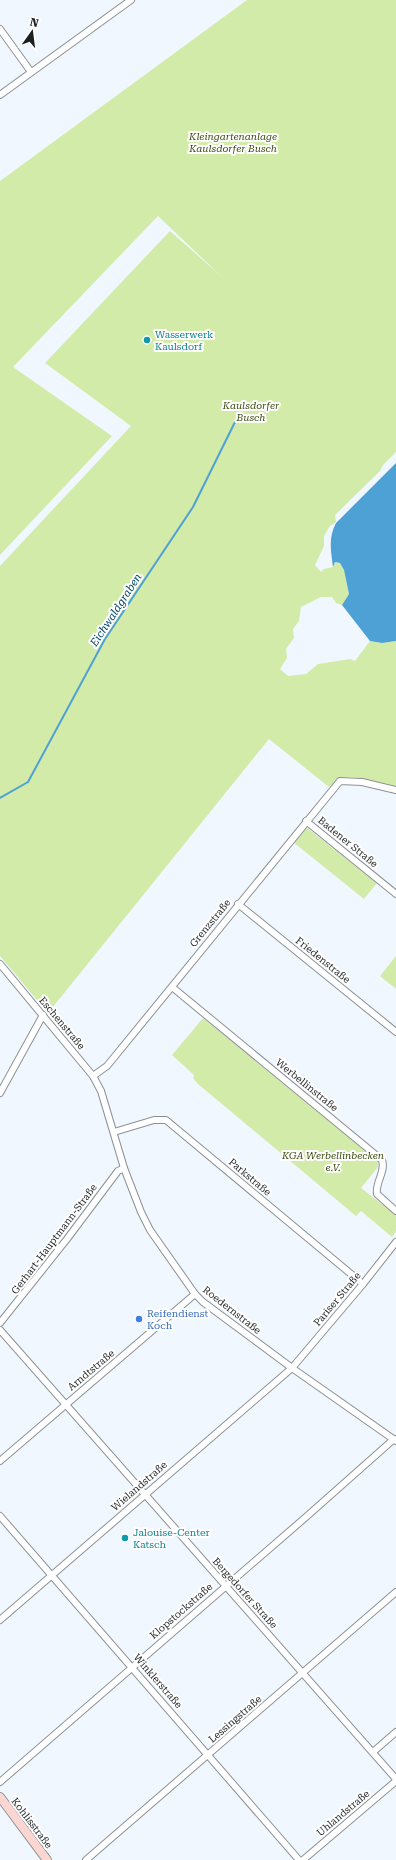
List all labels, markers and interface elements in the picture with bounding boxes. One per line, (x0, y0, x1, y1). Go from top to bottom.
north arrow (12, 12, 52, 52)
text: N (29, 15, 40, 30)
park label: Kleingartenanlage Kaulsdorfer Busch (188, 131, 277, 154)
place label: Wasserwerk Kaulsdorf (155, 329, 214, 352)
marker: Wasserwerk Kaulsdorf (142, 335, 152, 345)
park label: Kaulsdorfer Busch (222, 400, 280, 423)
water label: Eichwaldgraben (87, 571, 145, 650)
street label: Badener Straße (316, 815, 380, 870)
street label: Grenzstraße (187, 897, 233, 949)
street label: Friedenstraße (294, 935, 353, 986)
street label: Eschenstraße (37, 995, 87, 1052)
street label: Werbellinstraße (274, 1057, 341, 1114)
park label: KGA Werbellinbecken e.V. (281, 1150, 384, 1173)
street label: Parkstraße (227, 1156, 274, 1198)
street label: Gerhart-Hauptmann-Straße (9, 1181, 99, 1296)
street label: Pariser Straße (311, 1269, 363, 1328)
street label: Roedernstraße (201, 1284, 264, 1336)
place label: Reifendienst Koch (147, 1308, 209, 1331)
marker: Reifendienst Koch (134, 1314, 144, 1324)
street label: Arndtstraße (66, 1347, 117, 1393)
street label: Wielandstraße (109, 1459, 169, 1513)
place label: Jalouise-Center Katsch (133, 1527, 210, 1550)
marker: Jalouise-Center Katsch (120, 1533, 130, 1543)
street label: Bergedorfer Straße (211, 1556, 280, 1631)
street label: Klopstockstraße (148, 1581, 215, 1641)
street label: Winklerstraße (132, 1652, 185, 1711)
street label: Lessingstraße (206, 1693, 264, 1745)
street label: Uhlandstraße (314, 1787, 372, 1838)
street label: Kohlisstraße (9, 1796, 55, 1851)

